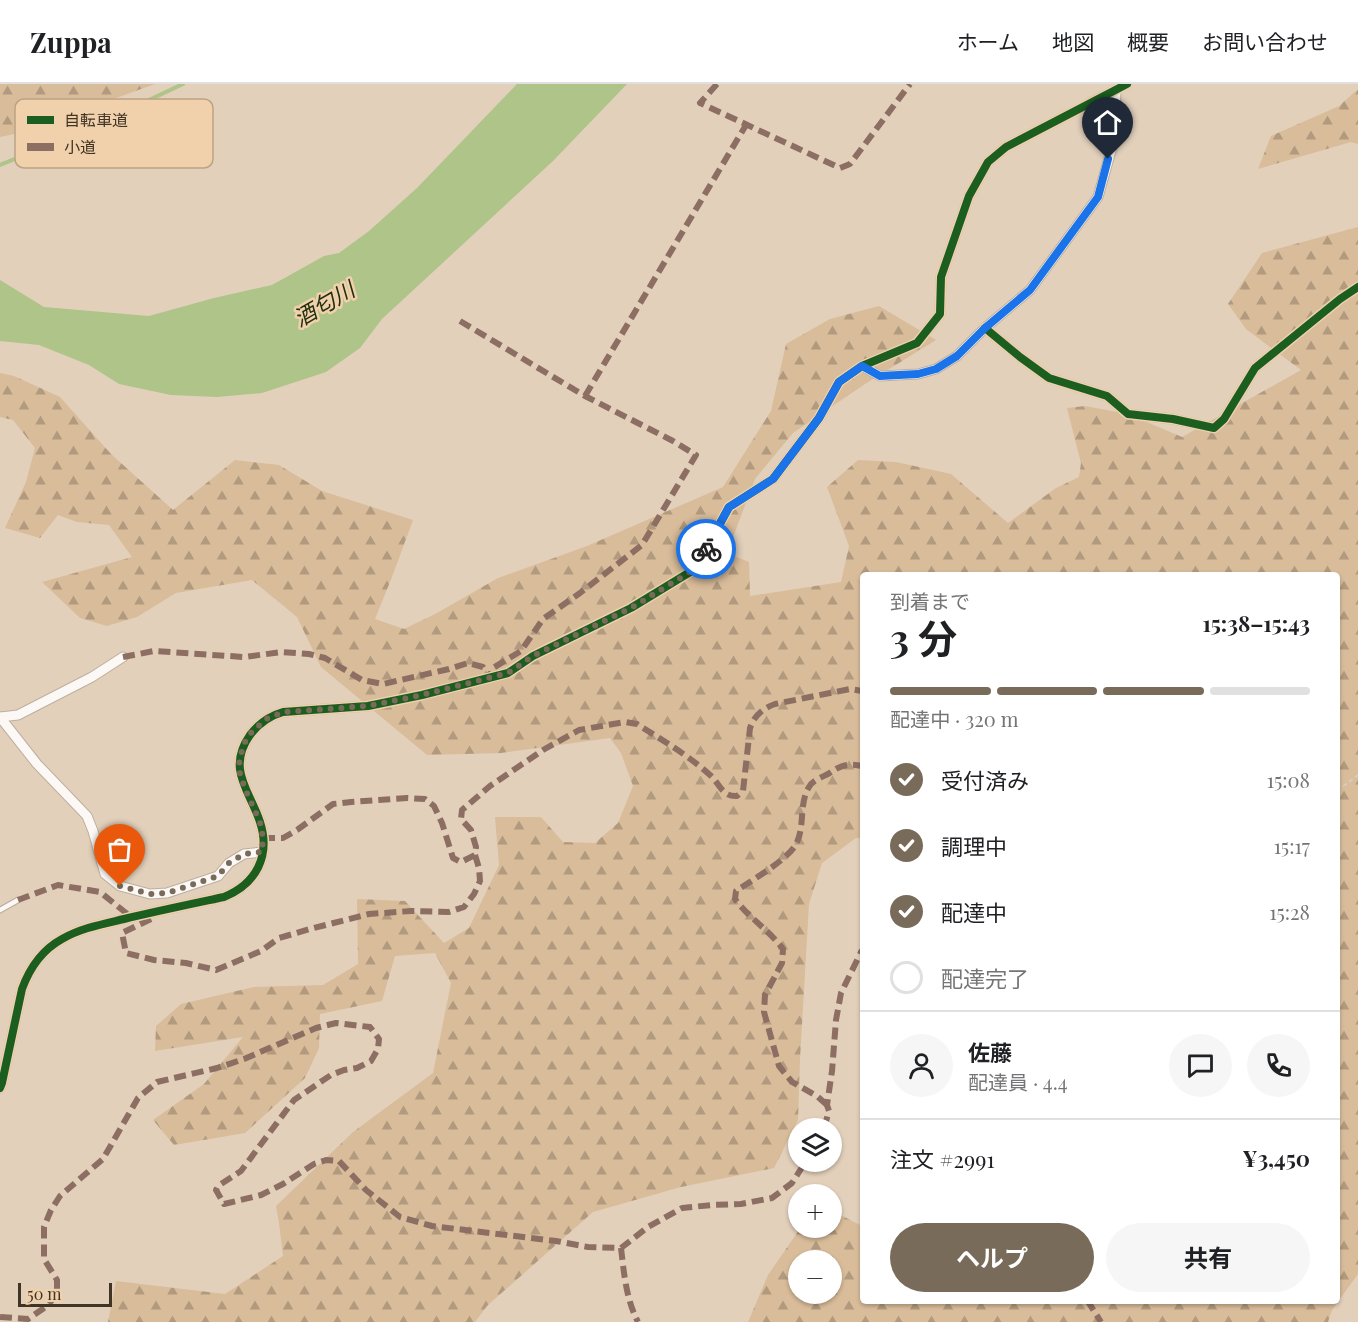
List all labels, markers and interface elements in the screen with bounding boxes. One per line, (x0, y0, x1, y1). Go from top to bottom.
text: Zuppa (30, 23, 112, 60)
text: ホーム (957, 27, 1019, 55)
text: 地図 (1052, 27, 1094, 55)
text: 概要 (1127, 27, 1169, 55)
text: お問い合わせ (1202, 27, 1328, 55)
pin (1082, 97, 1133, 159)
legend (15, 99, 213, 168)
icon: home (1091, 106, 1124, 139)
text: 自転車道 (64, 109, 128, 130)
text: 小道 (64, 136, 96, 157)
water label: 酒匂川 (287, 273, 361, 333)
courier (676, 519, 736, 579)
icon: bike (690, 533, 723, 566)
text: 到着まで (890, 587, 970, 614)
text: 15:38–15:43 (1203, 608, 1310, 638)
text: 3 分 (890, 611, 957, 663)
text: 配達中 · 320 m (890, 705, 1019, 732)
icon: check (890, 763, 923, 796)
text: 受付済み (941, 765, 1029, 795)
text: 15:08 (1267, 766, 1310, 793)
pin (94, 824, 145, 886)
icon: check (890, 829, 923, 862)
text: 調理中 (941, 831, 1007, 861)
text: 15:17 (1274, 832, 1310, 859)
icon: bag (103, 833, 136, 866)
icon: check (890, 895, 923, 928)
text: 配達中 (941, 897, 1007, 927)
text: 15:28 (1269, 898, 1310, 925)
text: 配達完了 (941, 963, 1029, 993)
button: person (890, 1034, 953, 1097)
button: chat (1169, 1034, 1232, 1097)
button: phone (1247, 1034, 1310, 1097)
text: 佐藤 (968, 1037, 1012, 1067)
text: 配達員 · 4.4 (968, 1068, 1068, 1095)
map controls (788, 1118, 842, 1304)
button: layers (788, 1118, 842, 1172)
text: ¥3,450 (1242, 1143, 1310, 1173)
text: 注文 #2991 (890, 1144, 995, 1174)
button: + (788, 1184, 842, 1238)
button: ヘルプ (890, 1223, 1094, 1292)
button: 共有 (1106, 1223, 1310, 1292)
button: − (788, 1250, 842, 1304)
scale bar (18, 1280, 112, 1308)
text: 50 m (27, 1283, 61, 1304)

